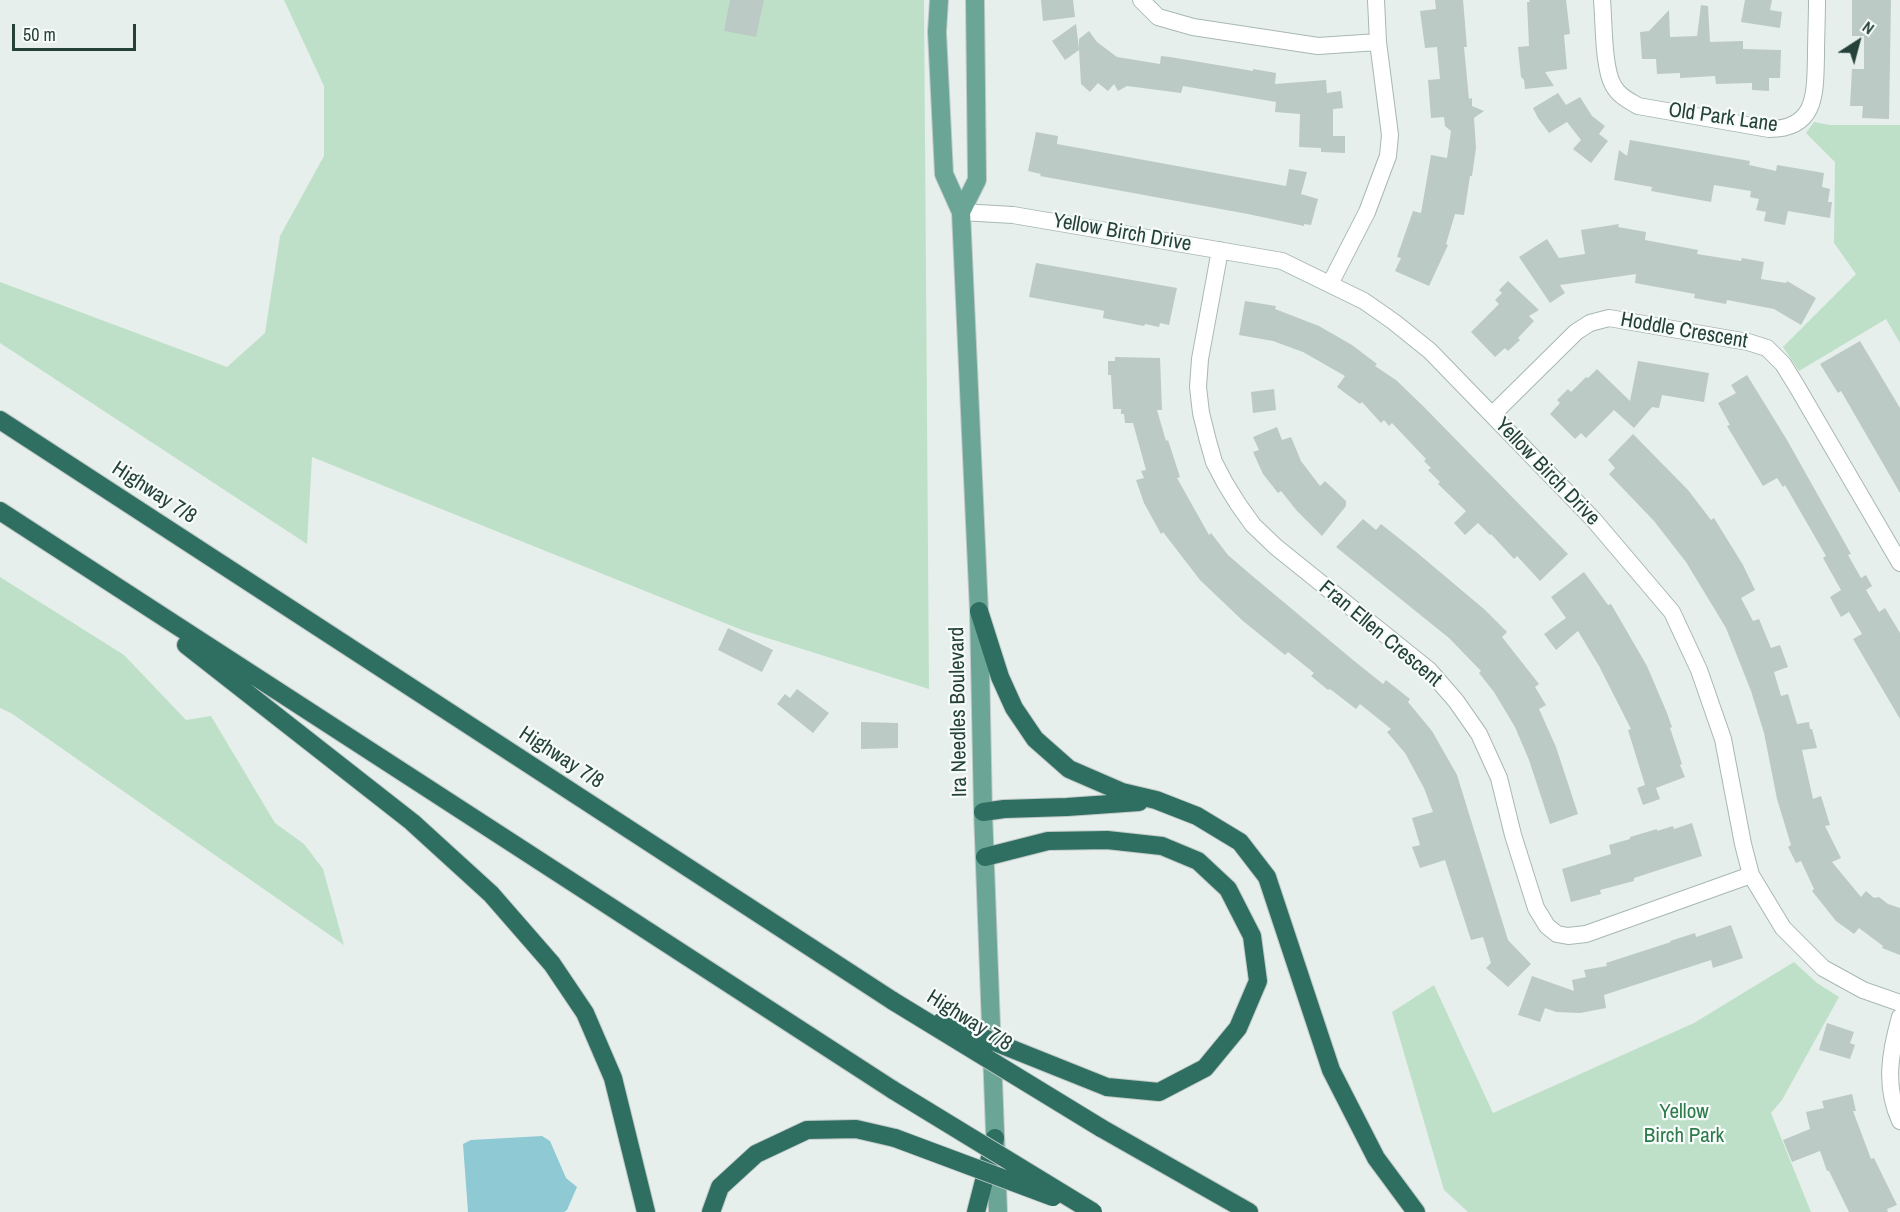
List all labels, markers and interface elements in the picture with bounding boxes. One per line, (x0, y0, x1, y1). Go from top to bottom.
scale bar (15, 12, 140, 50)
north arrow (1828, 12, 1888, 72)
text: N (1858, 16, 1879, 39)
text: 50 m (23, 22, 56, 47)
street label: Old Park Lane (1667, 98, 1779, 138)
street label: Yellow Birch Drive (1051, 208, 1193, 258)
street label: Hoddle Crescent (1619, 307, 1749, 355)
street label: Yellow Birch Drive (1489, 413, 1605, 531)
street label: Highway 7/8 (107, 456, 201, 530)
street label: Fran Ellen Crescent (1314, 575, 1446, 693)
street label: Ira Needles Boulevard (945, 627, 973, 797)
street label: Highway 7/8 (514, 721, 608, 795)
street label: Highway 7/8 (922, 985, 1016, 1057)
park label: Yellow Birch Park (1644, 1099, 1724, 1149)

